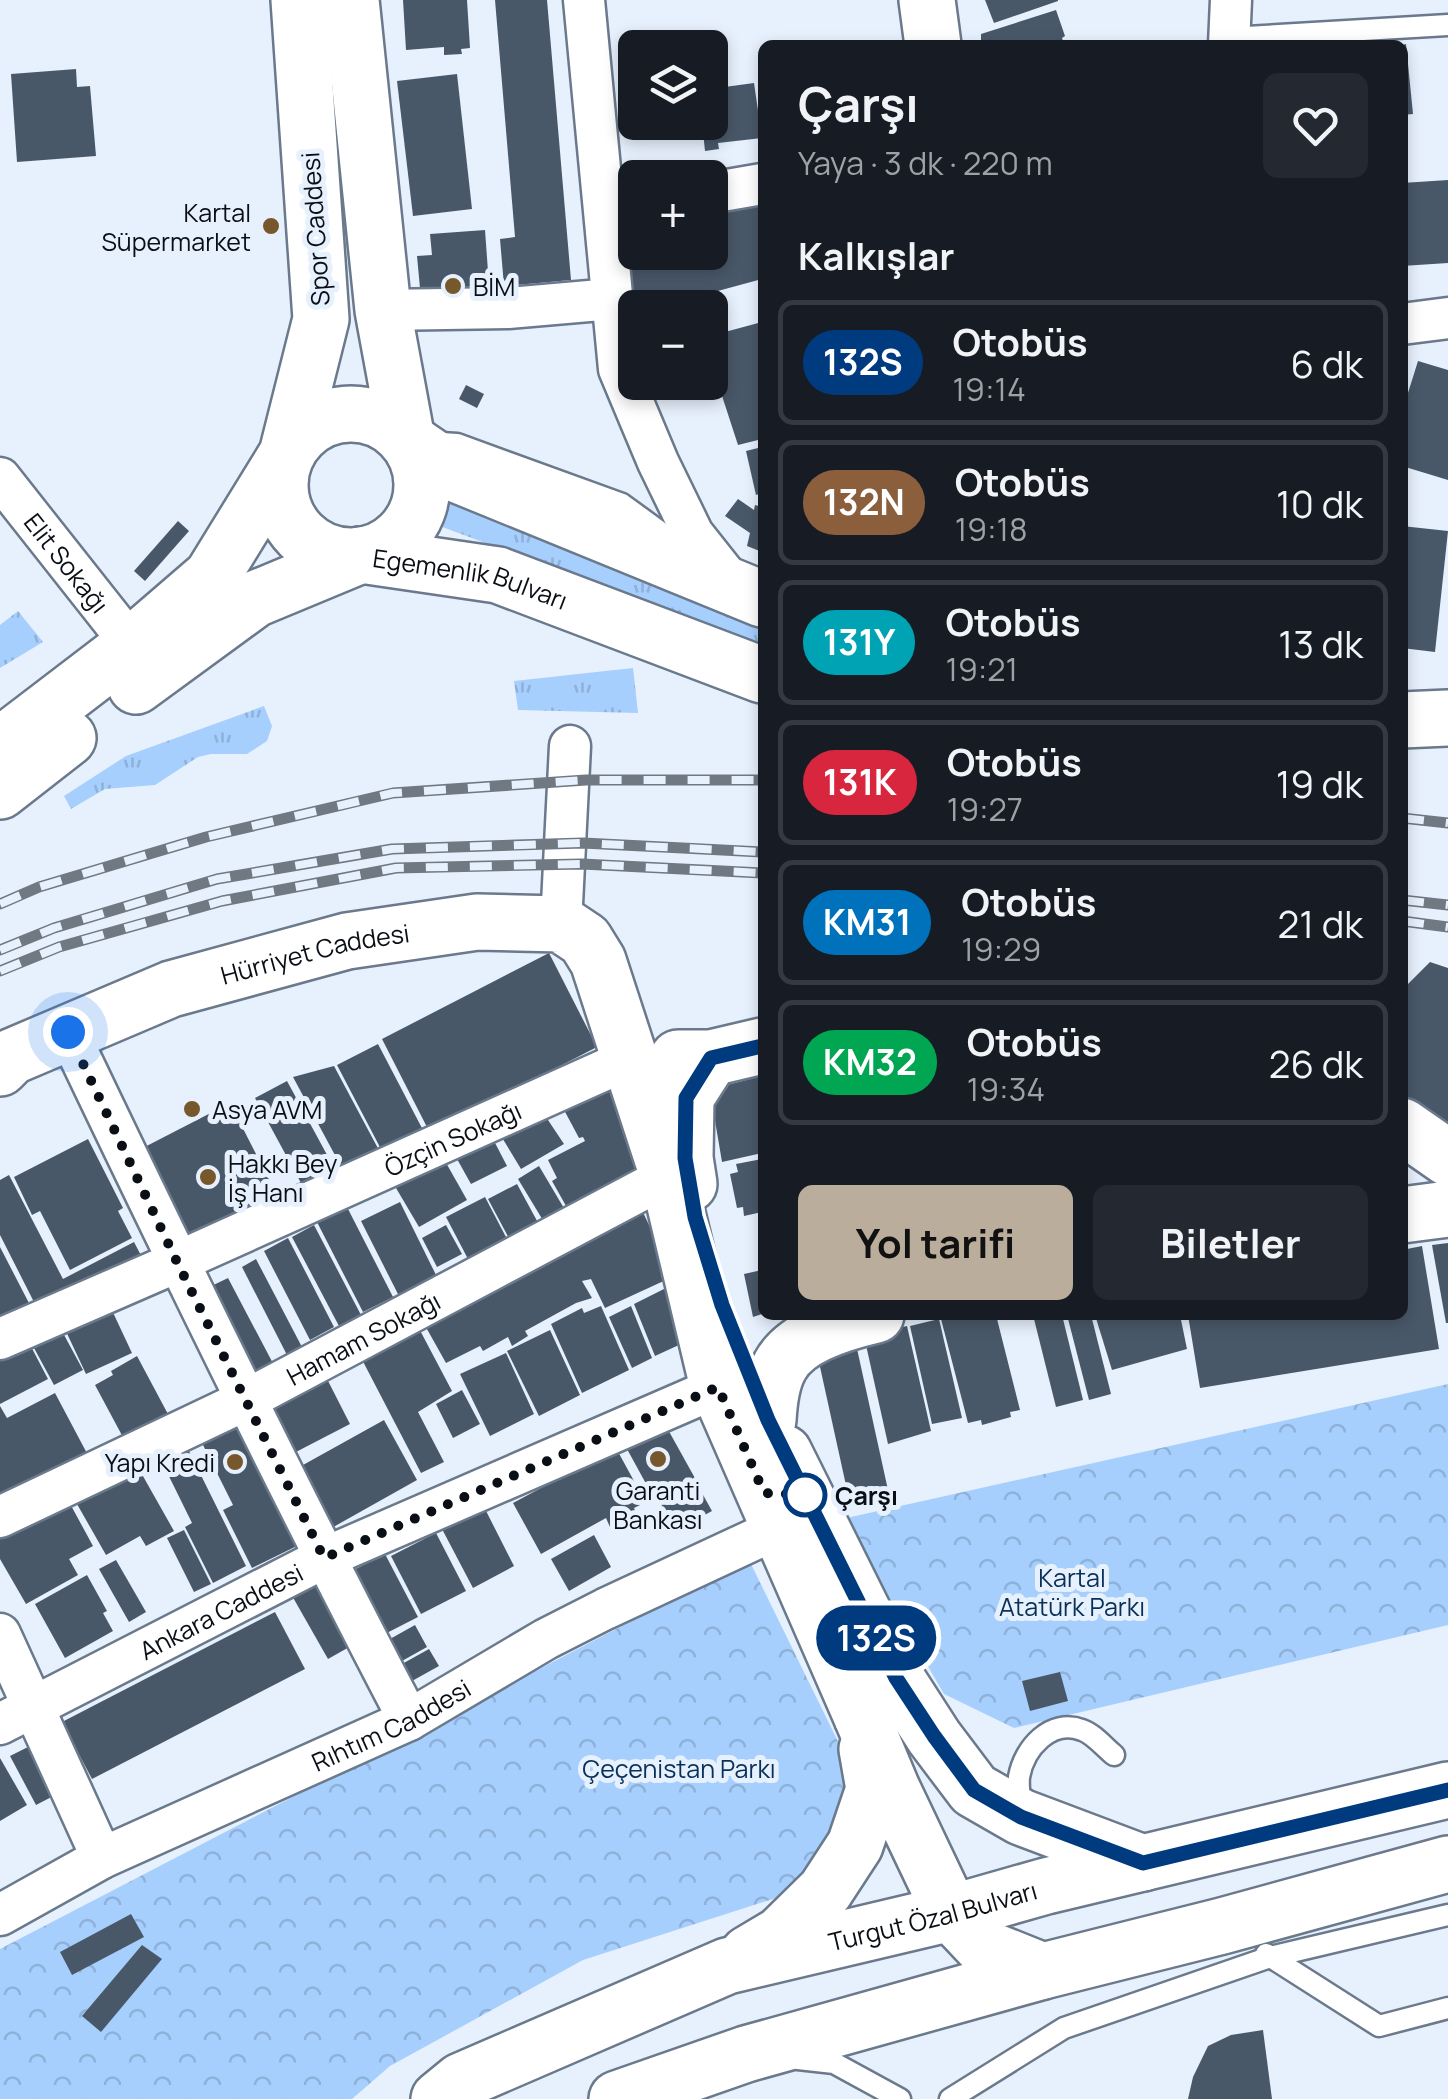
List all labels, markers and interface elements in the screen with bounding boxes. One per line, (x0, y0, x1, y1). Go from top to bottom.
map controls (618, 30, 728, 400)
button: layers (618, 30, 728, 140)
text: Çarşı (798, 71, 919, 136)
button: heart (1263, 73, 1368, 178)
text: Yaya · 3 dk · 220 m (798, 141, 1053, 185)
street label: Spor Caddesi (292, 151, 338, 307)
button: + (618, 160, 728, 270)
place label: Kartal Süpermarket (101, 195, 251, 259)
marker: Kartal Süpermarket (260, 215, 282, 237)
text: Kalkışlar (798, 229, 955, 281)
place label: BİM (473, 269, 515, 304)
marker: BİM (442, 275, 464, 297)
button: − (618, 290, 728, 400)
text: Otobüs (953, 315, 1088, 367)
text: 6 dk (1290, 337, 1363, 389)
text: 132S (823, 338, 903, 386)
text: 19:14 (953, 367, 1026, 411)
text: Otobüs (955, 455, 1090, 507)
text: 10 dk (1276, 477, 1363, 529)
text: 132N (823, 478, 905, 526)
street label: Elit Sokağı (17, 506, 117, 620)
text: 19:18 (955, 507, 1028, 551)
street label: Egemenlik Bulvarı (371, 539, 573, 617)
text: Otobüs (945, 595, 1081, 647)
text: 13 dk (1278, 617, 1363, 669)
text: 131Y (823, 618, 895, 666)
text: 19:21 (945, 647, 1018, 691)
text: Otobüs (947, 735, 1082, 787)
text: 19 dk (1276, 757, 1363, 809)
text: 131K (823, 758, 897, 806)
text: 19:27 (947, 787, 1023, 831)
text: Otobüs (961, 875, 1096, 927)
text: 21 dk (1278, 897, 1363, 949)
text: KM31 (823, 898, 911, 946)
street label: Hürriyet Caddesi (217, 915, 412, 992)
text: 19:29 (961, 927, 1041, 971)
your location (43, 1007, 93, 1057)
text: Otobüs (967, 1015, 1102, 1067)
text: 26 dk (1269, 1037, 1363, 1089)
text: KM32 (823, 1038, 917, 1086)
text: 19:34 (967, 1067, 1045, 1111)
place label: Asya AVM (212, 1092, 322, 1127)
street label: Özçin Sokağı (378, 1092, 527, 1184)
marker: Asya AVM (181, 1098, 203, 1120)
place label: Hakkı Bey İş Hanı (228, 1146, 338, 1210)
marker: Hakkı Bey İş Hanı (197, 1166, 219, 1188)
button: Yol tarifi (798, 1185, 1073, 1300)
button: Biletler (1093, 1185, 1368, 1300)
street label: Hamam Sokağı (280, 1283, 446, 1393)
place label: Yapı Kredi (105, 1445, 215, 1480)
marker: Garanti Bankası (647, 1448, 669, 1470)
marker: Yapı Kredi (224, 1451, 246, 1473)
place label: Garanti Bankası (613, 1473, 703, 1537)
marker: Çarşı (784, 1474, 826, 1516)
place label: Çarşı (835, 1478, 898, 1513)
street label: Ankara Caddesi (133, 1554, 309, 1667)
park label: Kartal Atatürk Parkı (999, 1560, 1145, 1624)
line badge: 132S (806, 1606, 946, 1670)
text: 132S (836, 1614, 916, 1662)
street label: Rıhtım Caddesi (306, 1670, 477, 1779)
park label: Çeçenistan Parkı (582, 1751, 776, 1786)
street label: Turgut Özal Bulvarı (825, 1872, 1041, 1959)

